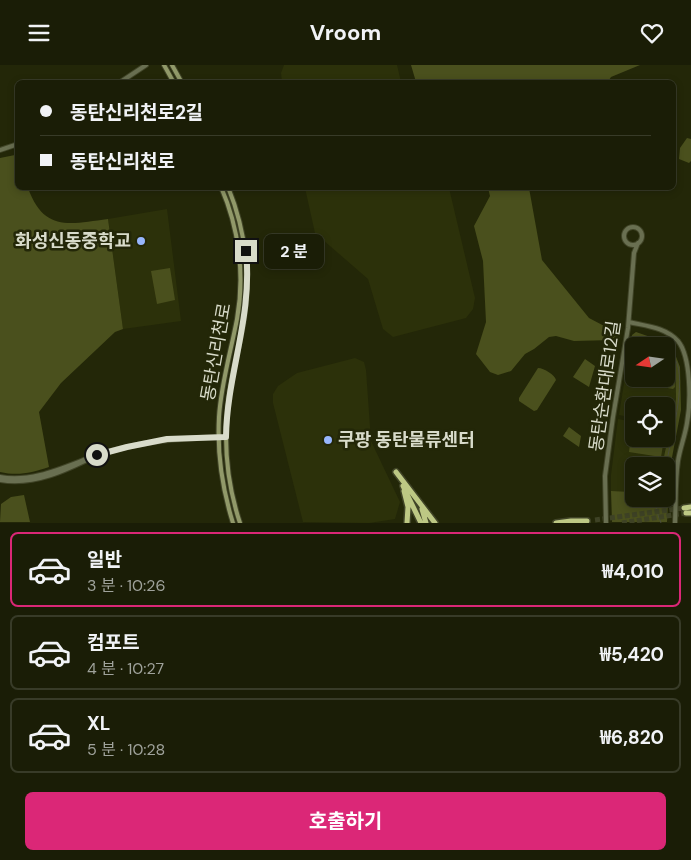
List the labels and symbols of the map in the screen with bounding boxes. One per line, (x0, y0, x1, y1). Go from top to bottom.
place label: 화성신동중학교 (15, 229, 131, 253)
callout: 2 분 (264, 233, 324, 269)
marker: 화성신동중학교 (135, 235, 147, 247)
route end (235, 240, 257, 262)
street label: 동탄신리천로 (196, 301, 236, 403)
street label: 동탄순환대로12길 (584, 319, 626, 453)
north arrow (625, 337, 675, 387)
place label: 쿠팡 동탄물류센터 (338, 428, 475, 452)
marker: 쿠팡 동탄물류센터 (322, 434, 334, 446)
route start (86, 444, 108, 466)

